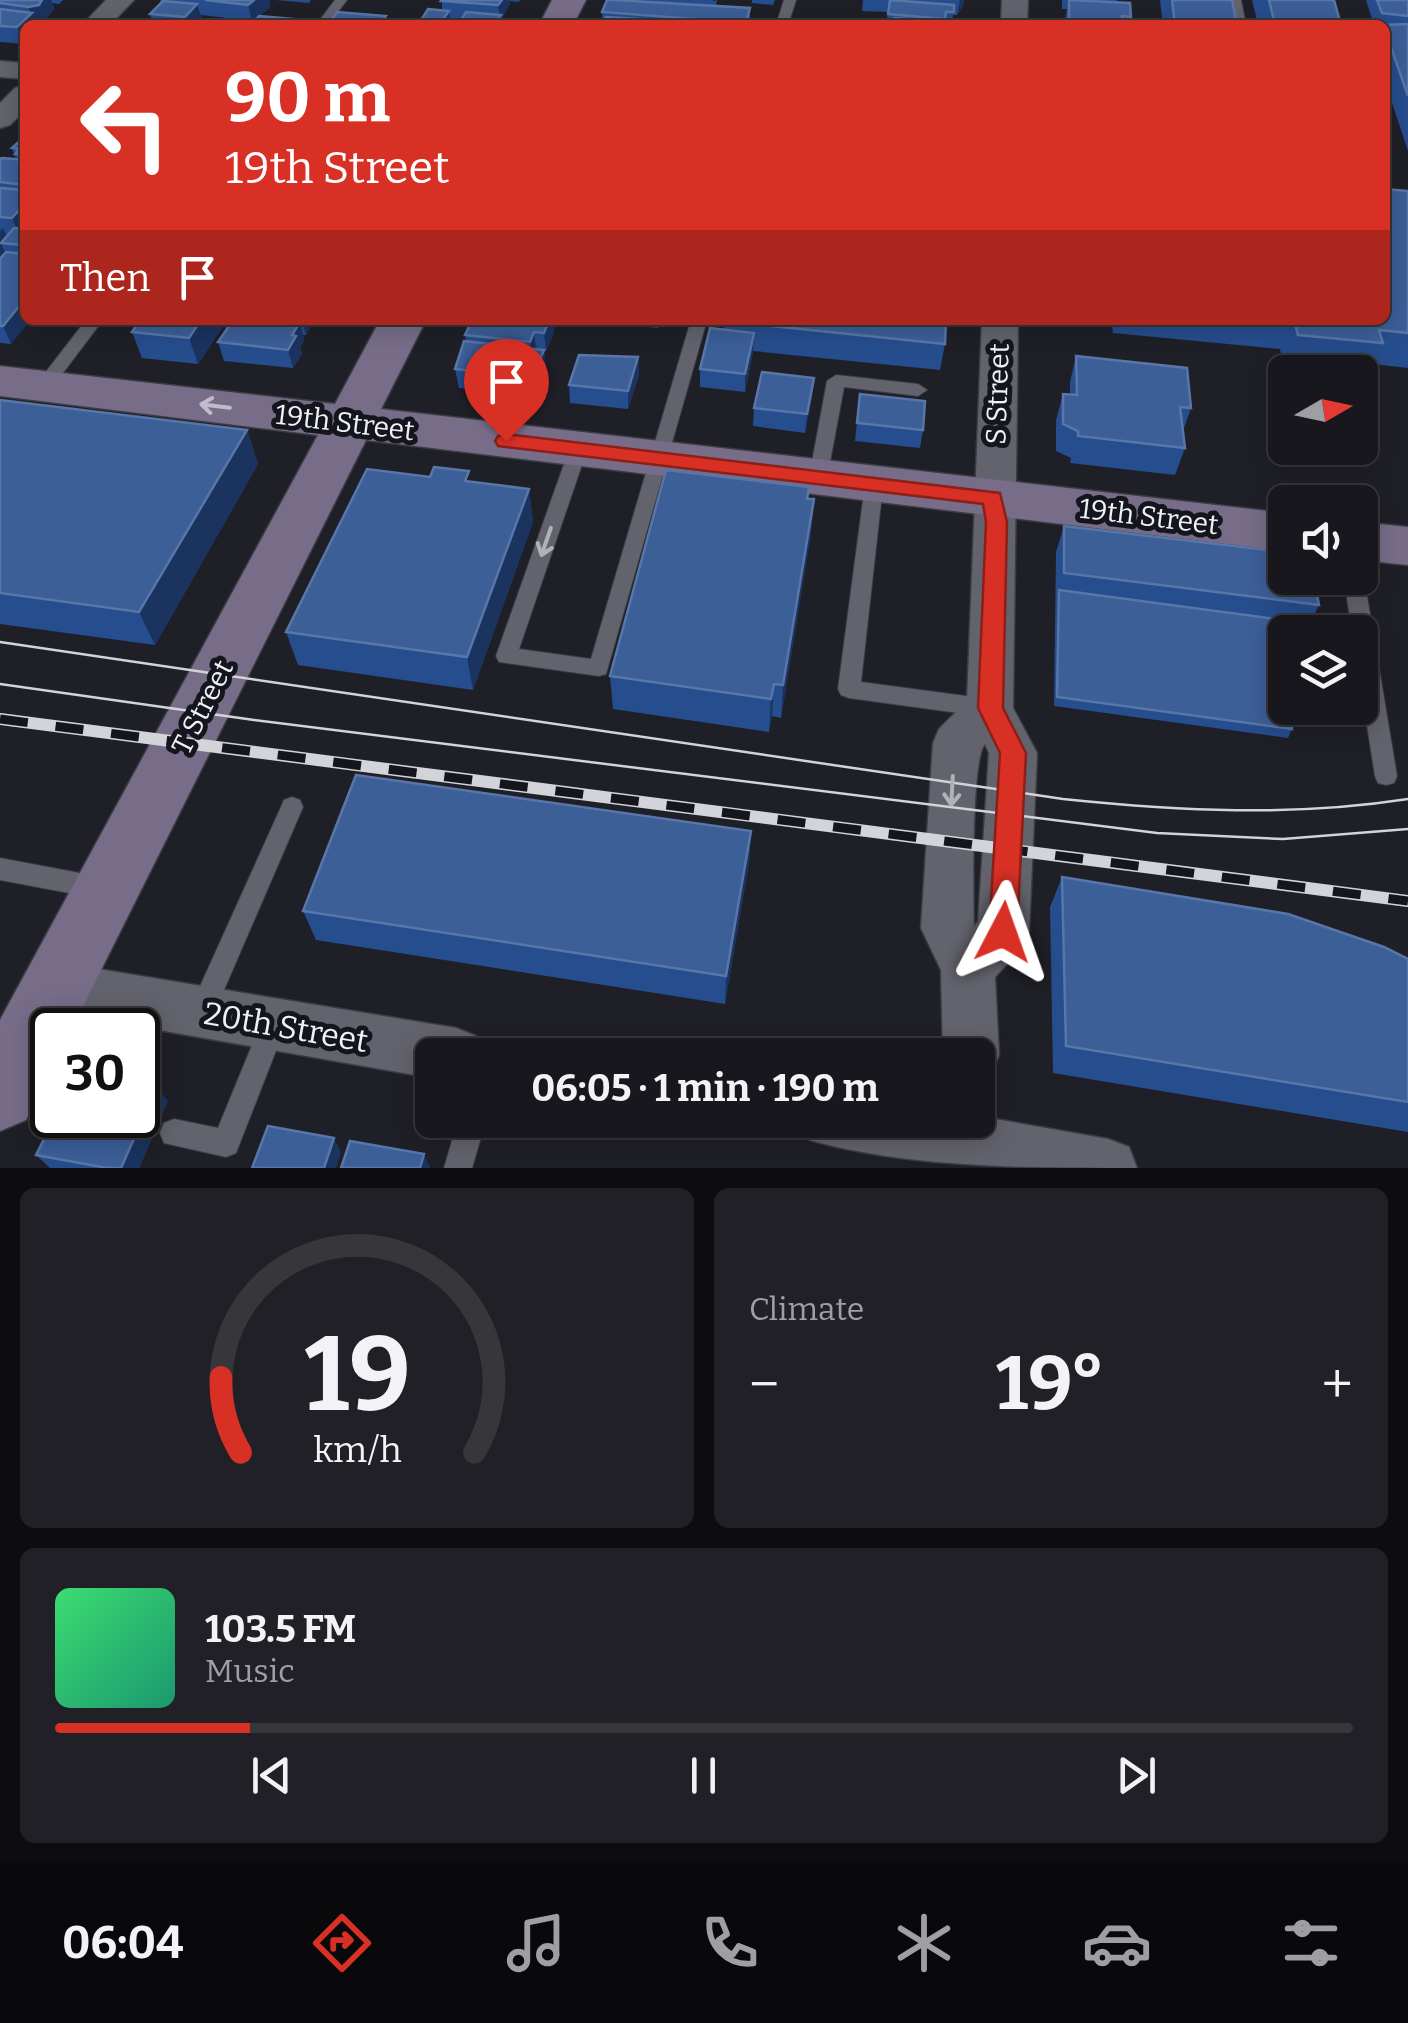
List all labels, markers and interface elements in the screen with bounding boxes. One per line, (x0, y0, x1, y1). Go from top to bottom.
text: 90 m (225, 56, 390, 140)
icon: left (60, 60, 190, 190)
text: 19th Street (225, 141, 450, 195)
icon: arrive (170, 250, 225, 305)
text: Then (60, 255, 150, 301)
pin (464, 339, 549, 442)
street label: S Street (979, 343, 1016, 445)
icon: arrive (479, 354, 534, 409)
north arrow (1268, 355, 1378, 465)
map controls (1268, 355, 1378, 725)
one-way arrow (199, 397, 231, 415)
street label: 19th Street (274, 398, 416, 447)
button: sound (1268, 485, 1378, 595)
street label: 19th Street (1078, 492, 1220, 541)
one-way arrow (535, 526, 553, 557)
button: layers (1268, 615, 1378, 725)
street label: T Street (165, 655, 240, 760)
one-way arrow (942, 775, 961, 807)
position arrow (951, 880, 1055, 984)
street label: 20th Street (201, 994, 371, 1060)
speed limit sign: 30 (30, 1008, 160, 1138)
text: 06:05 · 1 min · 190 m (531, 1065, 879, 1111)
text: Climate (749, 1290, 864, 1328)
text: 19 (304, 1313, 410, 1438)
text: 19° (996, 1339, 1105, 1429)
text: − (749, 1352, 779, 1418)
text: + (1322, 1352, 1353, 1418)
text: km/h (313, 1429, 401, 1471)
text: 103.5 FM (205, 1606, 356, 1652)
text: Music (205, 1652, 295, 1690)
icon: previous (244, 1748, 299, 1803)
icon: pause (676, 1748, 731, 1803)
icon: next (1109, 1748, 1164, 1803)
icon: directions (307, 1908, 377, 1978)
icon: music (501, 1908, 571, 1978)
icon: phone (695, 1908, 765, 1978)
icon: climate (889, 1908, 959, 1978)
icon: car (1082, 1908, 1152, 1978)
icon: filters (1276, 1908, 1346, 1978)
text: 06:04 (62, 1916, 184, 1970)

